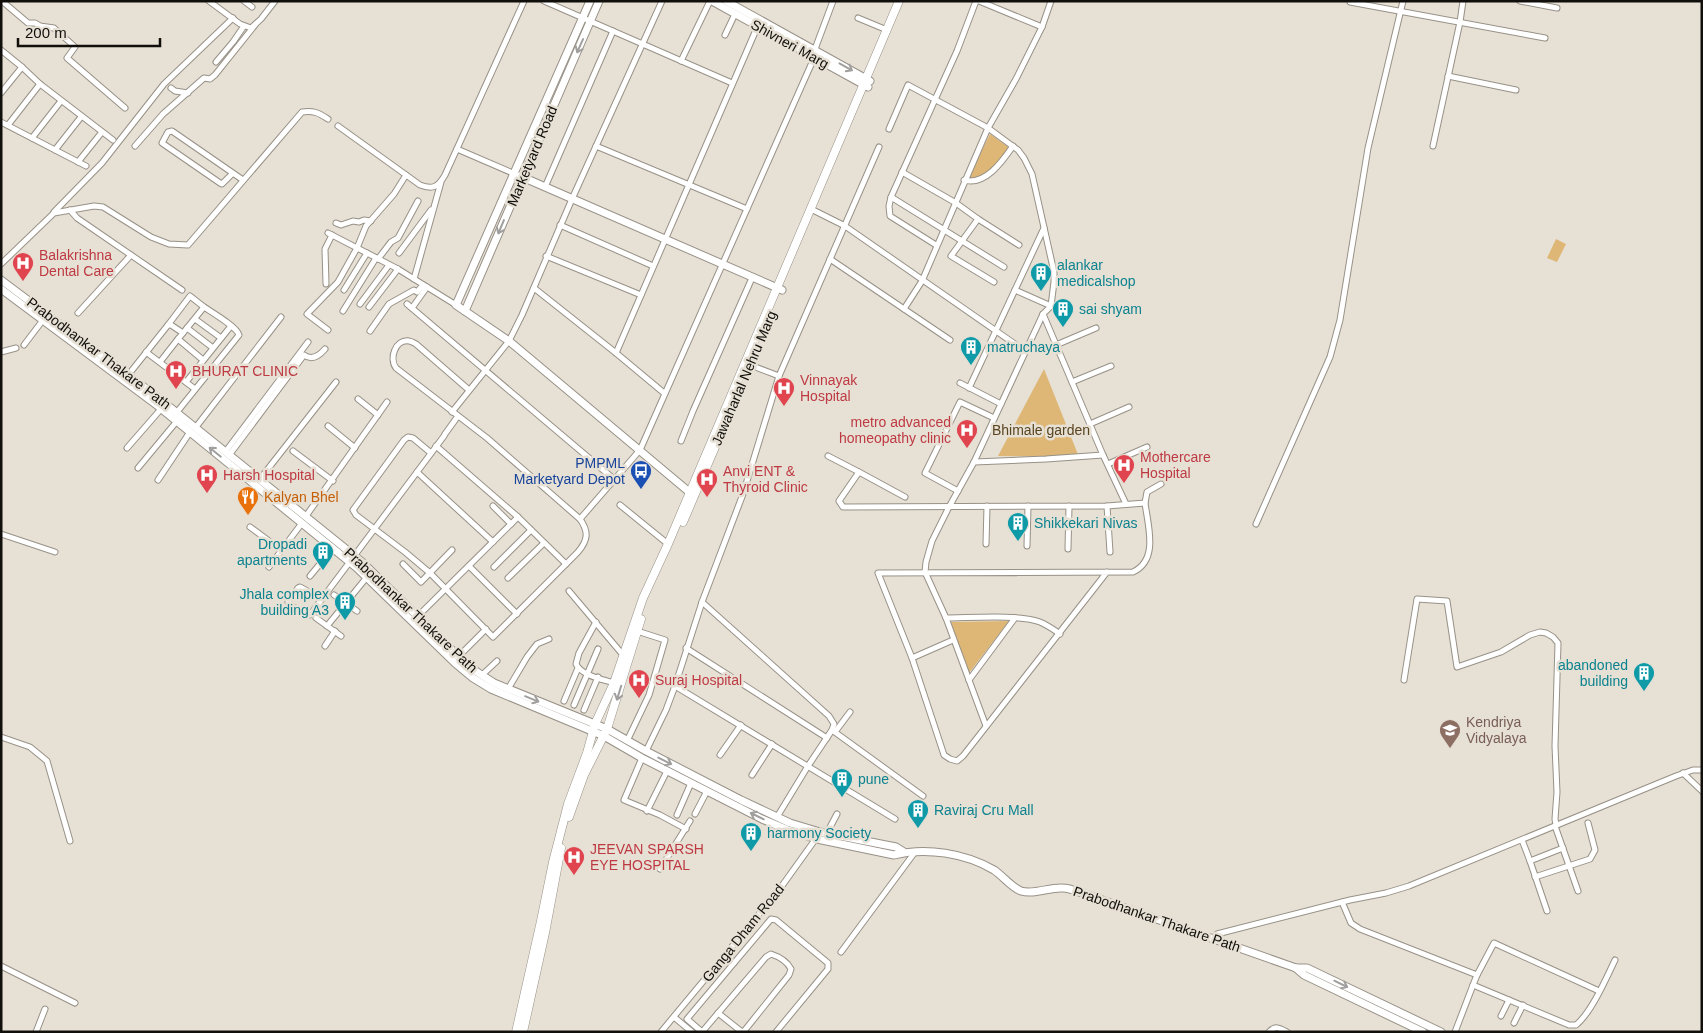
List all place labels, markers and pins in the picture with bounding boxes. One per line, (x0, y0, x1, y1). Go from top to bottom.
place label: Balakrishna Dental Care (39, 247, 114, 279)
hospital icon: Balakrishna Dental Care (11, 251, 35, 282)
place label: alankar medicalshop (1057, 257, 1136, 289)
building icon: alankar medicalshop (1029, 261, 1053, 292)
building icon: sai shyam (1051, 297, 1075, 328)
place label: sai shyam (1079, 301, 1142, 317)
building icon: matruchaya (959, 335, 983, 366)
place label: matruchaya (987, 339, 1060, 355)
hospital icon: BHURAT CLINIC (164, 359, 188, 390)
place label: BHURAT CLINIC (192, 363, 298, 379)
place label: Vinnayak Hospital (800, 372, 858, 404)
hospital icon: Vinnayak Hospital (772, 376, 796, 407)
place label: metro advanced homeopathy clinic (839, 414, 951, 446)
hospital icon: metro advanced homeopathy clinic (955, 418, 979, 449)
place label: Mothercare Hospital (1140, 449, 1211, 481)
hospital icon: Mothercare Hospital (1112, 453, 1136, 484)
place label: PMPML Marketyard Depot (514, 455, 625, 487)
bus stop icon: PMPML Marketyard Depot (629, 459, 653, 490)
hospital icon: Harsh Hospital (195, 463, 219, 494)
place label: Anvi ENT & Thyroid Clinic (723, 463, 808, 495)
place label: Harsh Hospital (223, 467, 315, 483)
hospital icon: Anvi ENT & Thyroid Clinic (695, 467, 719, 498)
restaurant icon: Kalyan Bhel (236, 485, 260, 516)
place label: Kalyan Bhel (264, 489, 339, 505)
building icon: Shikkekari Nivas (1006, 511, 1030, 542)
place label: Shikkekari Nivas (1034, 515, 1137, 531)
place label: Dropadi apartments (237, 536, 307, 568)
building icon: Dropadi apartments (311, 540, 335, 571)
place label: Jhala complex building A3 (240, 586, 329, 618)
building icon: Jhala complex building A3 (333, 590, 357, 621)
place label: abandoned building (1558, 657, 1628, 689)
building icon: abandoned building (1632, 661, 1656, 692)
hospital icon: Suraj Hospital (627, 668, 651, 699)
place label: Suraj Hospital (655, 672, 742, 688)
place label: Kendriya Vidyalaya (1466, 714, 1527, 746)
school or university icon: Kendriya Vidyalaya (1438, 718, 1462, 749)
building icon: pune (830, 767, 854, 798)
place label: pune (858, 771, 889, 787)
building icon: Raviraj Cru Mall (906, 798, 930, 829)
place label: Raviraj Cru Mall (934, 802, 1034, 818)
building icon: harmony Society (739, 821, 763, 852)
place label: harmony Society (767, 825, 871, 841)
place label: JEEVAN SPARSH EYE HOSPITAL (590, 841, 704, 873)
hospital icon: JEEVAN SPARSH EYE HOSPITAL (562, 845, 586, 876)

